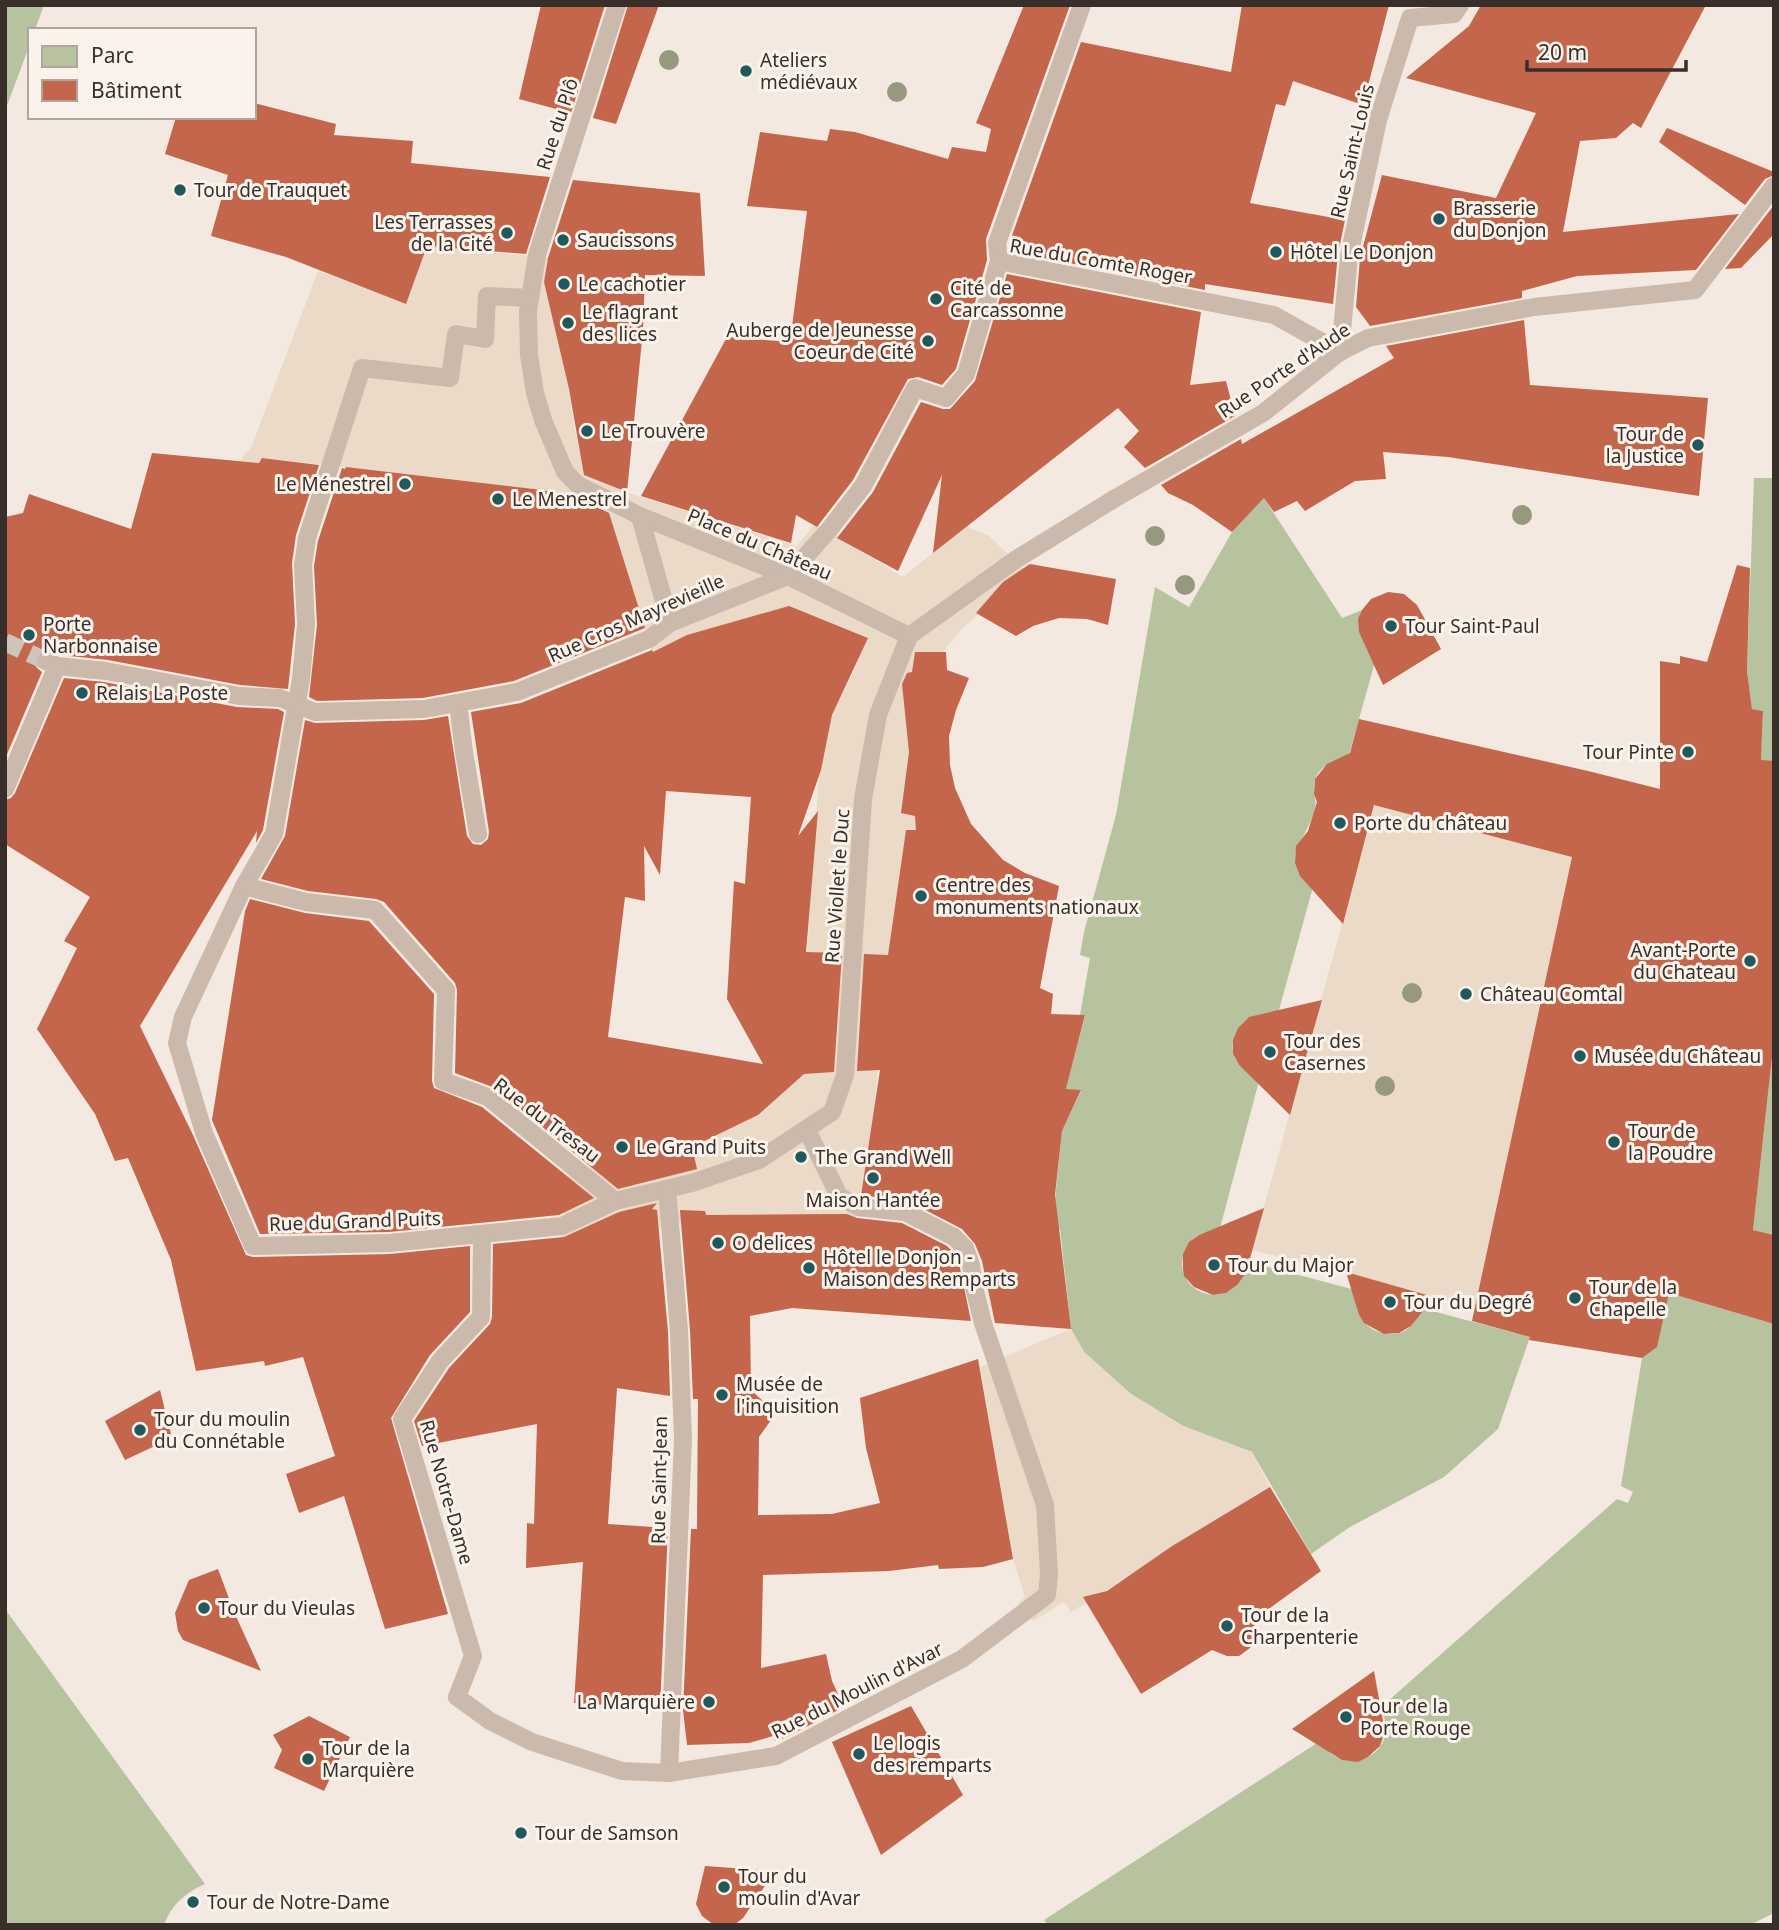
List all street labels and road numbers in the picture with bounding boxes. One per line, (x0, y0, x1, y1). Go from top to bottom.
street label: Rue du Plô (530, 75, 584, 173)
street label: Rue Saint-Louis (1324, 81, 1380, 221)
street label: Rue du Comte Roger (1008, 232, 1194, 290)
street label: Rue Porte d'Aude (1213, 316, 1355, 424)
street label: Place du Château (684, 502, 836, 586)
street label: Rue Cros Mayrevieille (544, 567, 728, 669)
street label: Rue Viollet le Duc (819, 808, 855, 964)
street label: Rue du Tresau (489, 1071, 605, 1169)
street label: Rue du Grand Puits (269, 1205, 441, 1237)
street label: Rue Saint-Jean (645, 1416, 673, 1544)
street label: Rue Notre-Dame (414, 1417, 480, 1567)
street label: Rue du Moulin d'Avar (767, 1635, 947, 1745)

